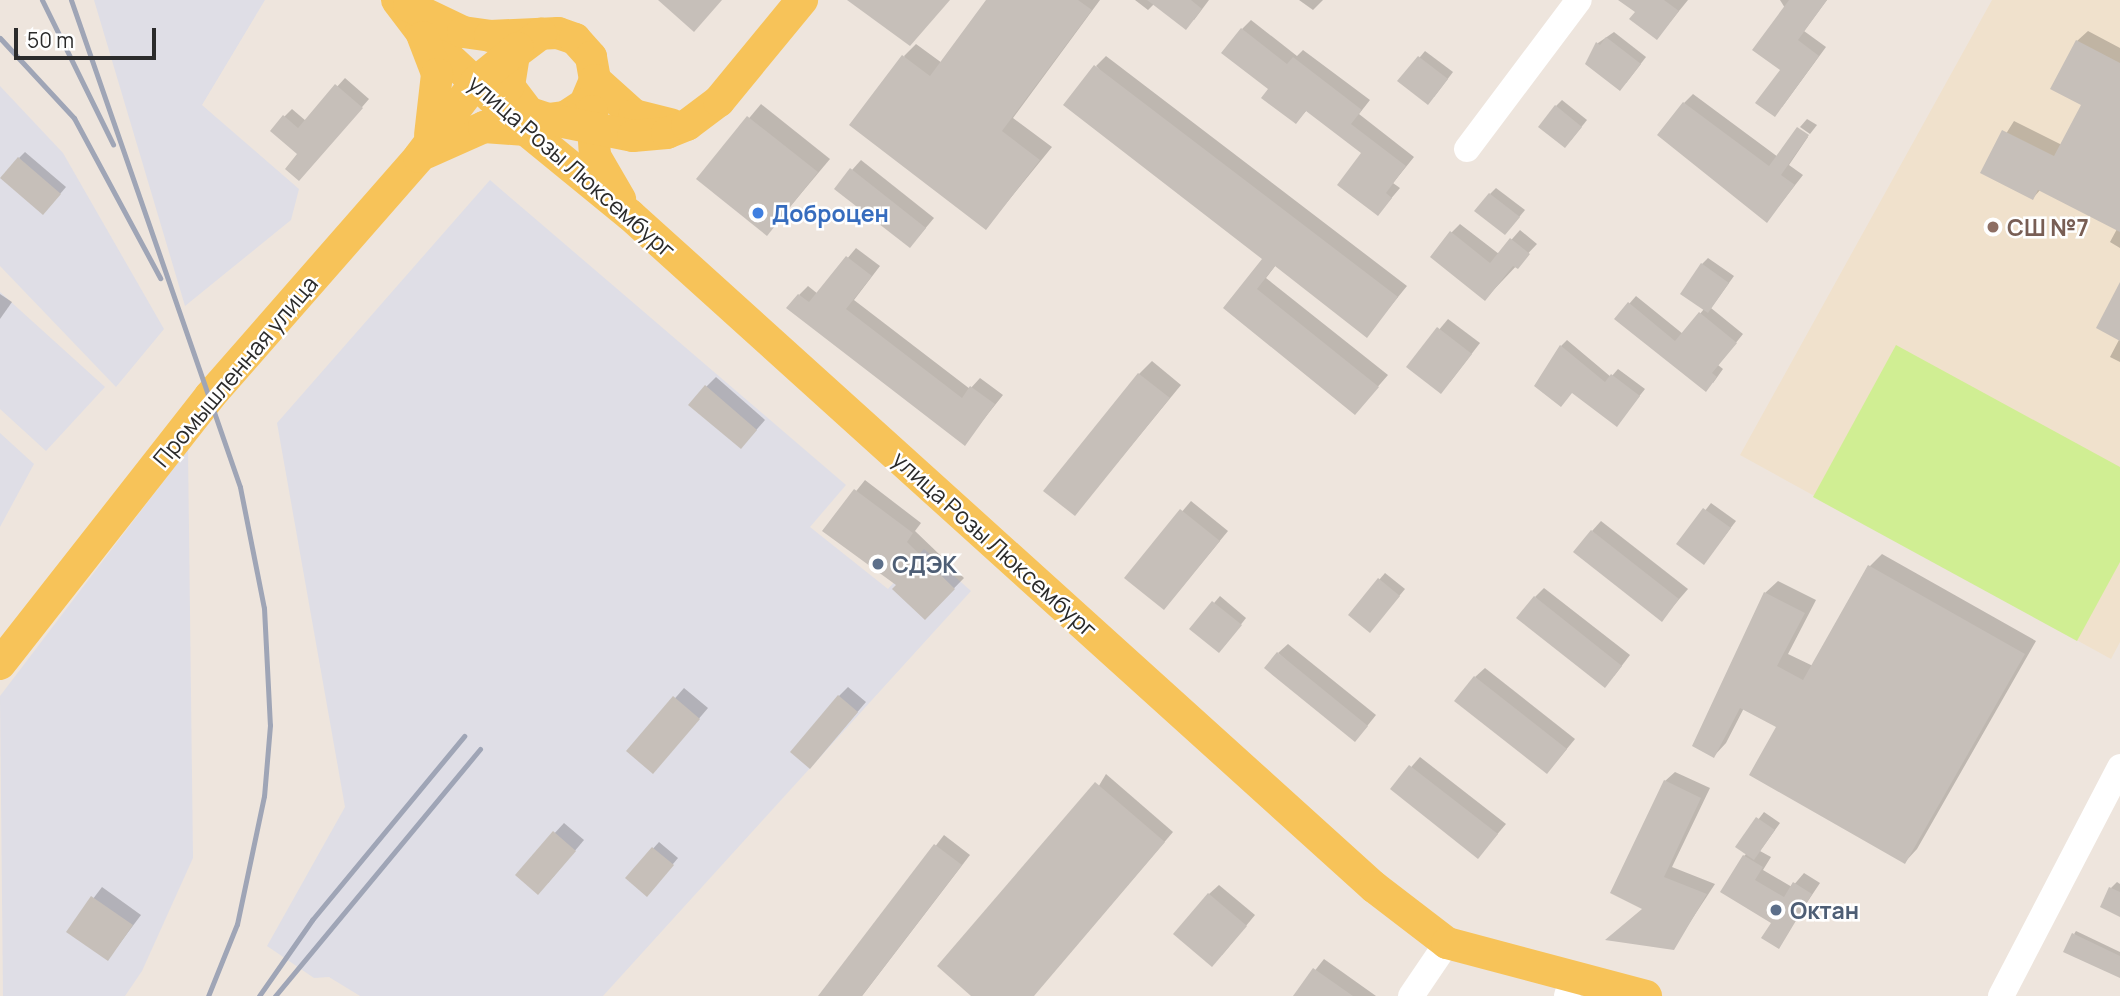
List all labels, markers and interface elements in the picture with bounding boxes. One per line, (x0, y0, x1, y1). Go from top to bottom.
scale bar (18, 14, 159, 58)
text: 50 m (27, 26, 74, 54)
street label: улица Розы Люксембург (463, 69, 681, 263)
place label: Доброцен (772, 199, 889, 227)
marker: Доброцен (750, 205, 766, 221)
place label: СШ №7 (2007, 213, 2089, 241)
marker: СШ №7 (1985, 219, 2001, 235)
street label: Промышленная улица (147, 270, 323, 472)
street label: улица Розы Люксембург (887, 445, 1103, 643)
place label: СДЭК (892, 550, 957, 578)
marker: СДЭК (870, 556, 886, 572)
place label: Октан (1790, 896, 1859, 924)
marker: Октан (1768, 902, 1784, 918)

